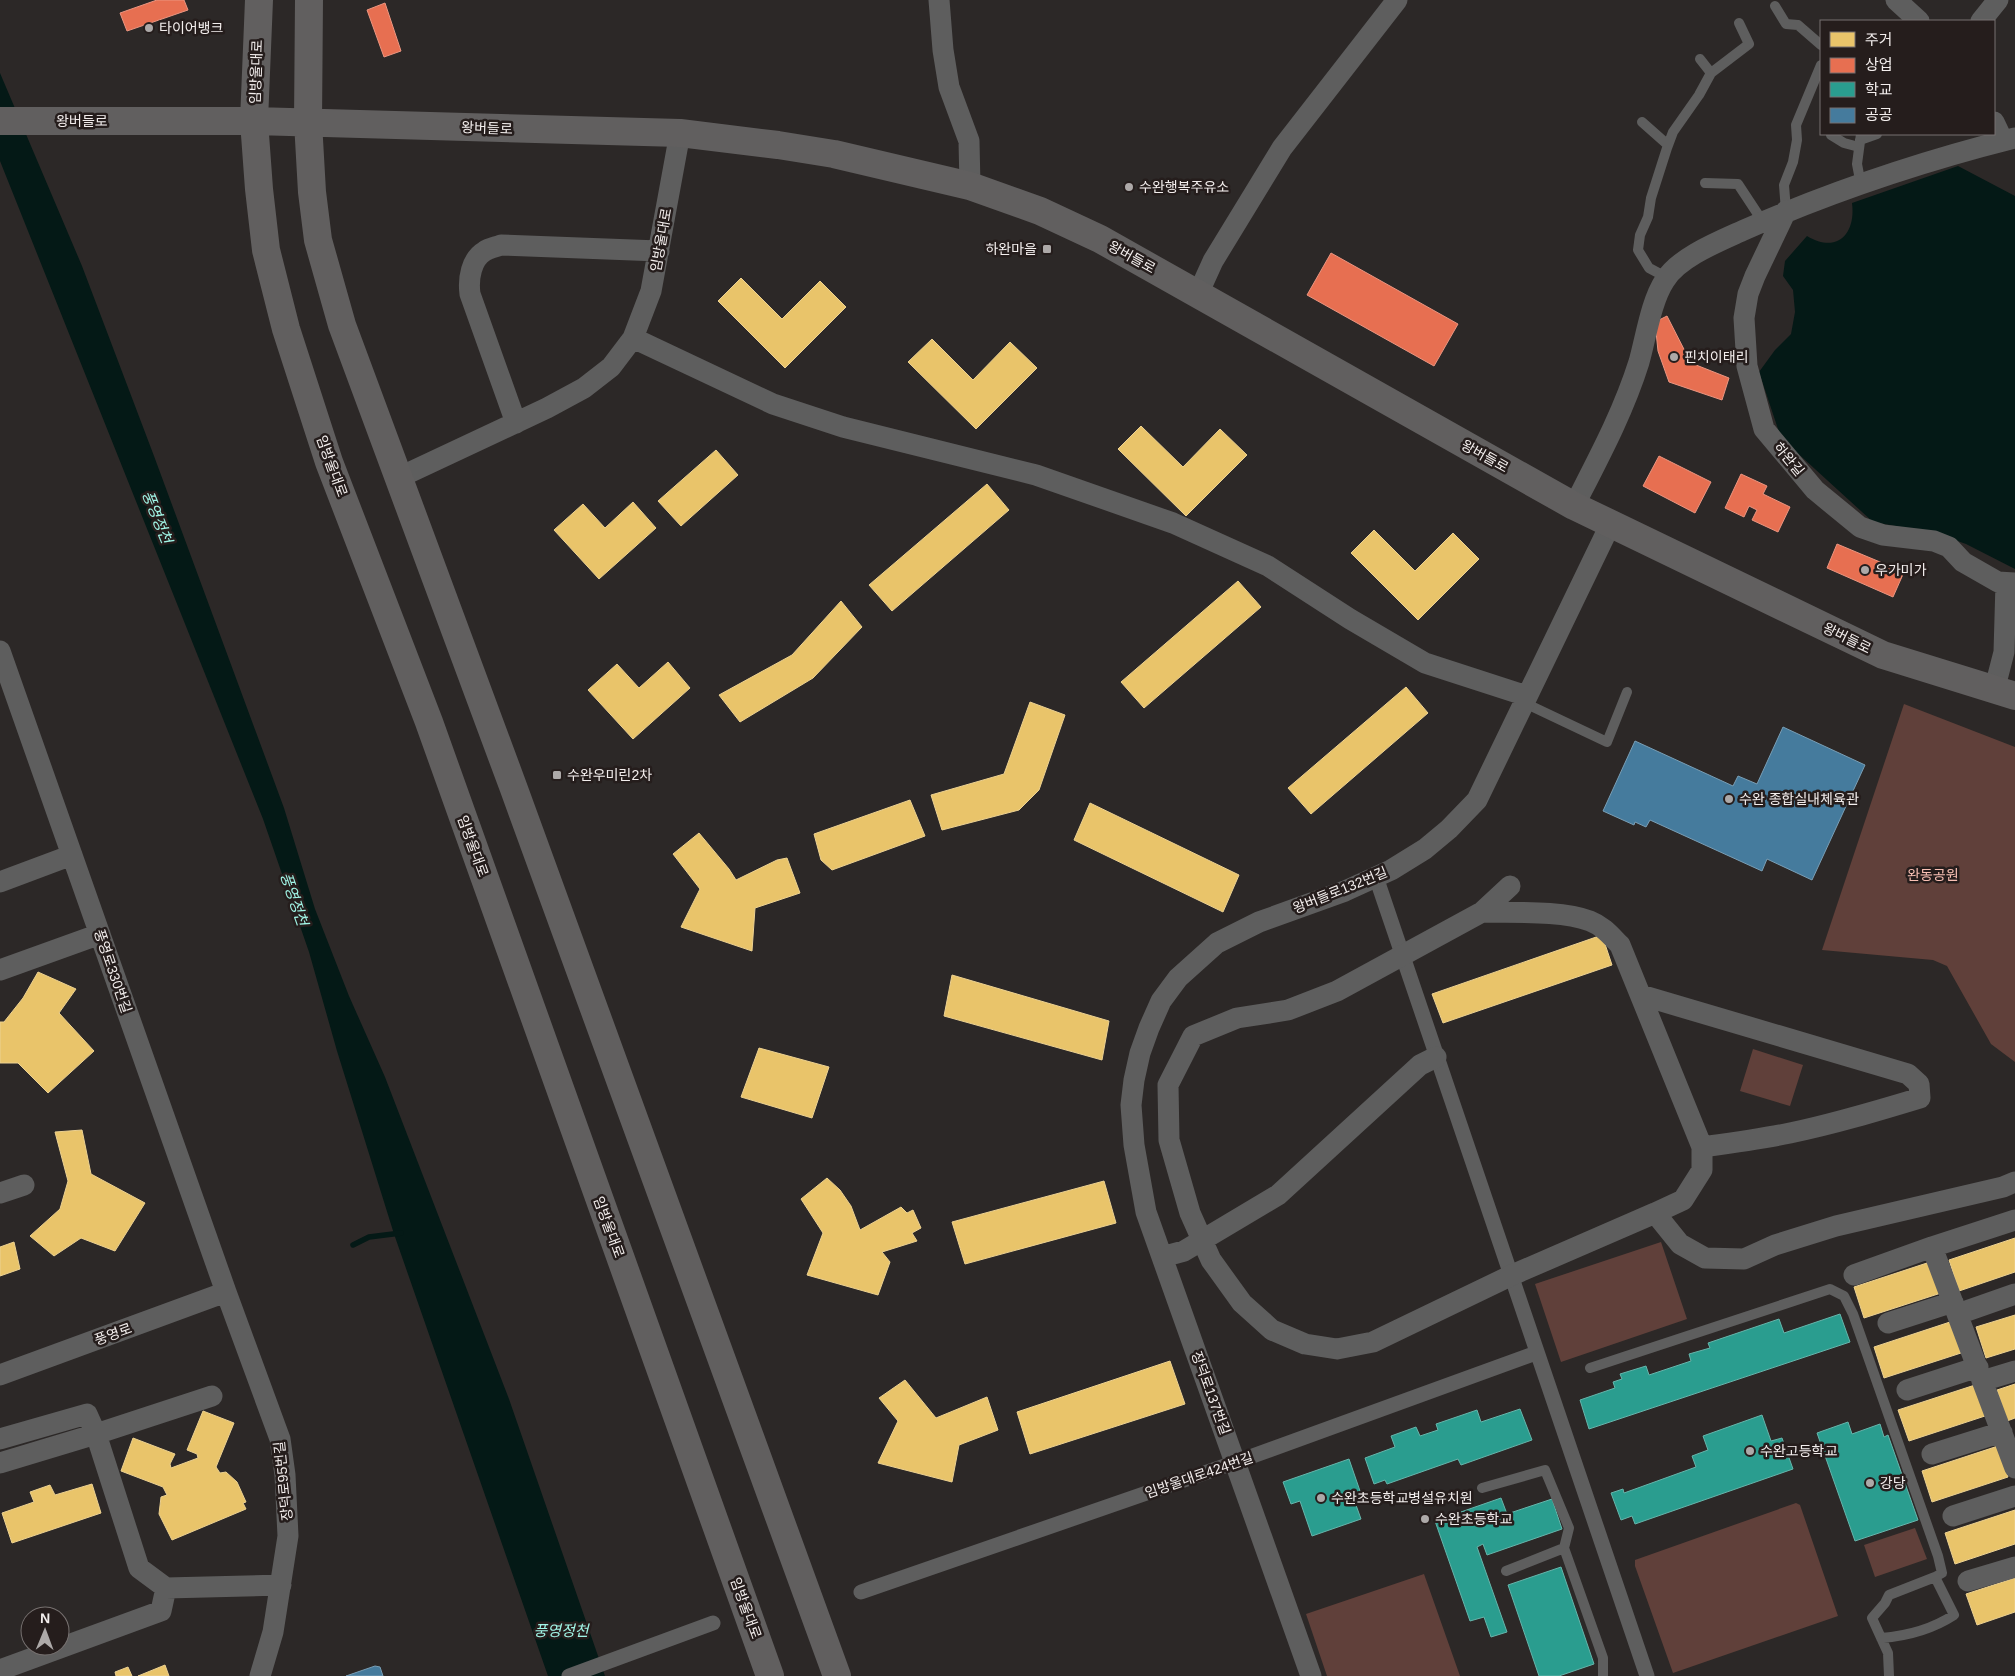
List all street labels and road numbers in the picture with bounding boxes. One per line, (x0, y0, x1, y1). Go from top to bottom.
street label: 임방울대로 (247, 39, 265, 104)
street label: 왕버들로 (56, 113, 108, 129)
street label: 왕버들로 (461, 119, 513, 137)
street label: 임방울대로 (648, 207, 674, 273)
street label: 왕버들로 (1106, 238, 1159, 277)
street label: 임방울대로 (313, 433, 351, 499)
street label: 왕버들로 (1459, 437, 1512, 476)
street label: 하완길 (1770, 439, 1808, 479)
street label: 왕버들로 (1820, 620, 1874, 657)
street label: 임방울대로 (454, 813, 492, 879)
street label: 왕버들로132번길 (1290, 864, 1390, 916)
street label: 풍영로330번길 (91, 927, 135, 1015)
street label: 임방울대로 (590, 1194, 628, 1260)
street label: 풍영로 (92, 1320, 134, 1348)
street label: 장덕로137번길 (1188, 1349, 1234, 1437)
street label: 장덕로95번길 (271, 1440, 295, 1522)
street label: 임방울대로424번길 (1143, 1449, 1255, 1501)
street label: 임방울대로 (727, 1575, 765, 1641)

